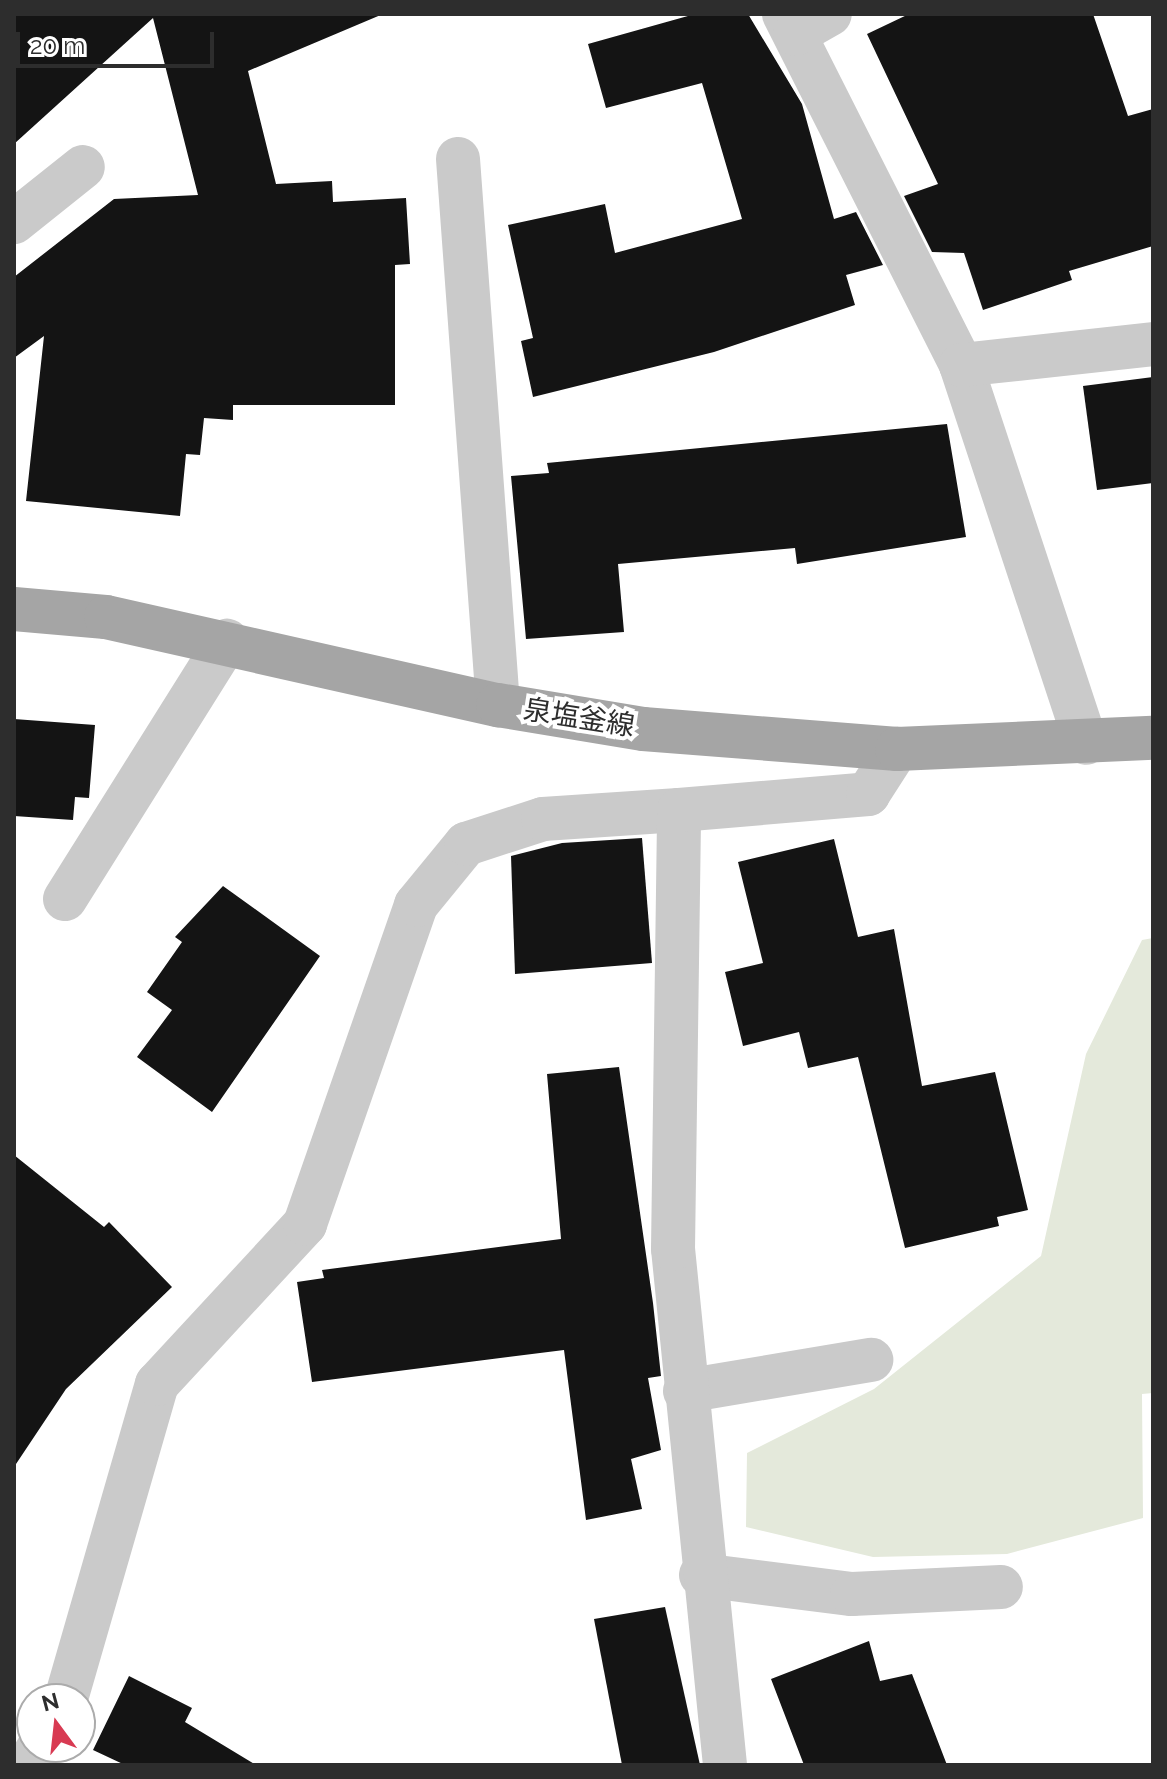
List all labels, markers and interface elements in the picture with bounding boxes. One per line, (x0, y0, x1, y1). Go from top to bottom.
scale bar (20, 16, 218, 66)
text: 20 m (30, 31, 85, 60)
street label: 泉塩釜線 (521, 693, 637, 743)
north arrow (16, 1683, 96, 1763)
text: N (39, 1687, 62, 1716)

